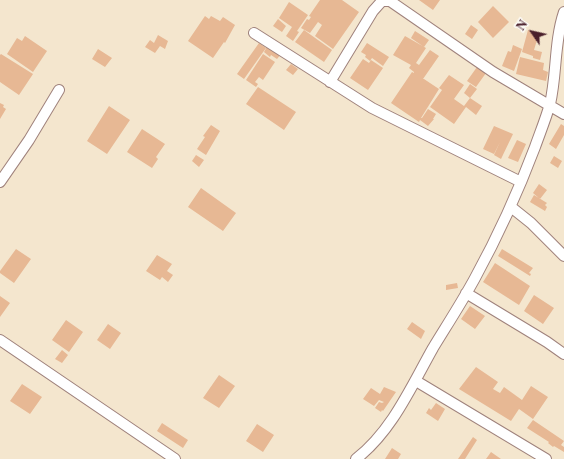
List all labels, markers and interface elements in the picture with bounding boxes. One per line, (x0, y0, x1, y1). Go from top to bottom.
north arrow (512, 12, 552, 52)
text: N (514, 17, 531, 33)

